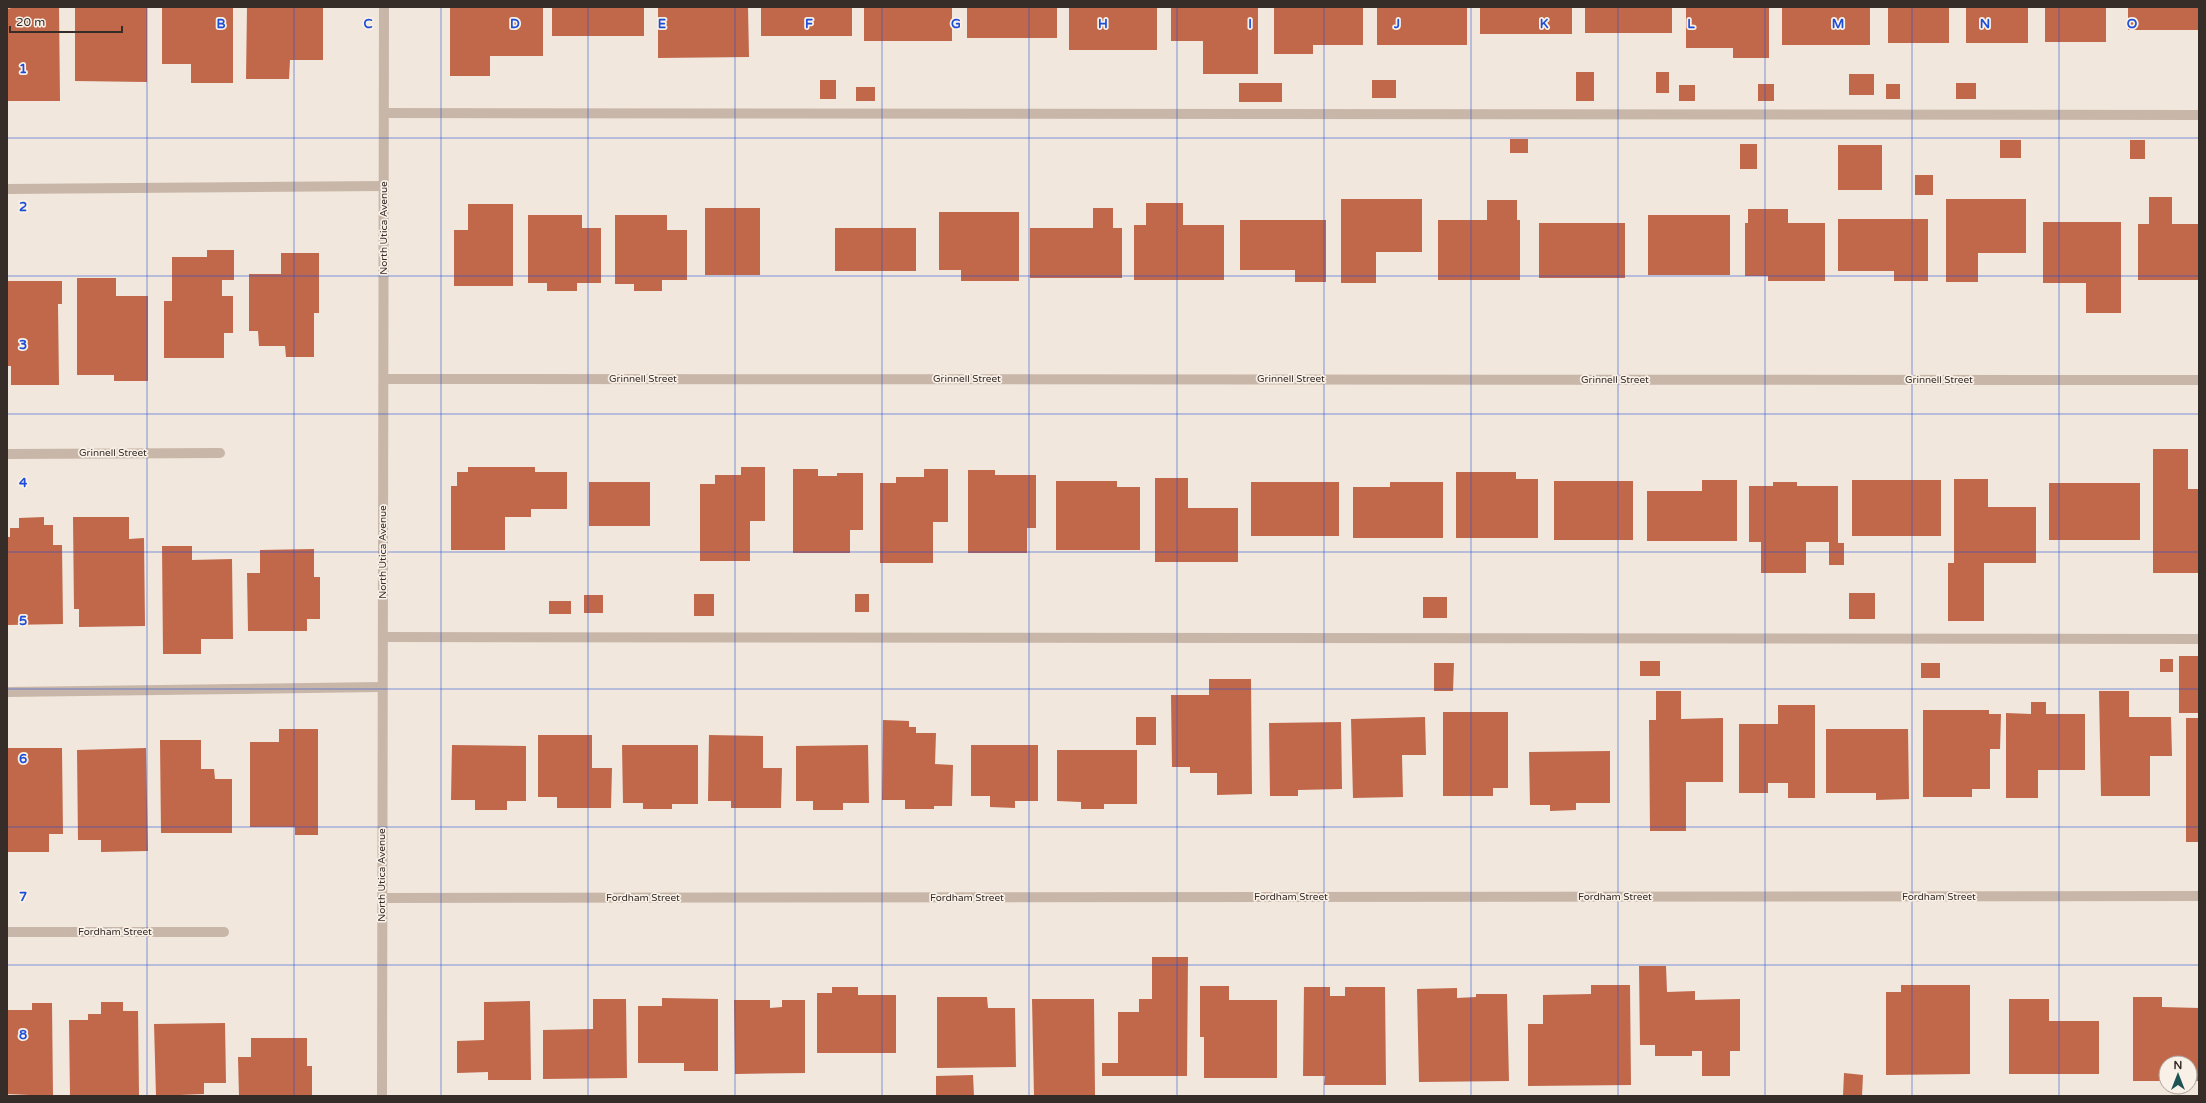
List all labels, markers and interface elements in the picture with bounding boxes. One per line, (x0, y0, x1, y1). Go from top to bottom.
scale bar (10, 8, 122, 34)
text: 20 m (16, 15, 45, 29)
text: B (216, 16, 226, 32)
text: C (363, 16, 373, 32)
text: D (510, 16, 520, 32)
text: E (658, 16, 666, 32)
text: F (805, 16, 813, 32)
text: G (951, 16, 961, 32)
text: H (1098, 16, 1108, 32)
text: I (1248, 16, 1252, 32)
text: J (1393, 16, 1400, 32)
text: K (1540, 16, 1549, 32)
text: L (1687, 16, 1695, 32)
text: M (1832, 16, 1844, 32)
text: N (1980, 16, 1990, 32)
text: O (2127, 16, 2138, 32)
text: 1 (19, 61, 27, 77)
street label: North Utica Avenue (378, 181, 390, 275)
text: 2 (19, 199, 27, 215)
text: 3 (19, 337, 27, 353)
street label: Grinnell Street (609, 373, 677, 385)
street label: Grinnell Street (933, 373, 1001, 385)
street label: Grinnell Street (1257, 373, 1325, 385)
street label: Grinnell Street (1581, 374, 1649, 386)
street label: Grinnell Street (1905, 374, 1973, 386)
street label: Grinnell Street (79, 447, 147, 459)
text: 4 (19, 475, 28, 491)
street label: North Utica Avenue (377, 505, 389, 599)
text: 5 (19, 613, 27, 629)
text: 6 (19, 751, 27, 767)
street label: North Utica Avenue (376, 828, 388, 922)
text: 7 (19, 889, 27, 905)
street label: Fordham Street (1254, 891, 1328, 903)
street label: Fordham Street (1578, 891, 1652, 903)
street label: Fordham Street (1902, 891, 1976, 903)
street label: Fordham Street (606, 892, 680, 904)
street label: Fordham Street (930, 892, 1004, 904)
street label: Fordham Street (78, 926, 152, 938)
text: 8 (19, 1027, 27, 1043)
north arrow (2158, 1055, 2198, 1095)
text: N (2174, 1059, 2182, 1072)

